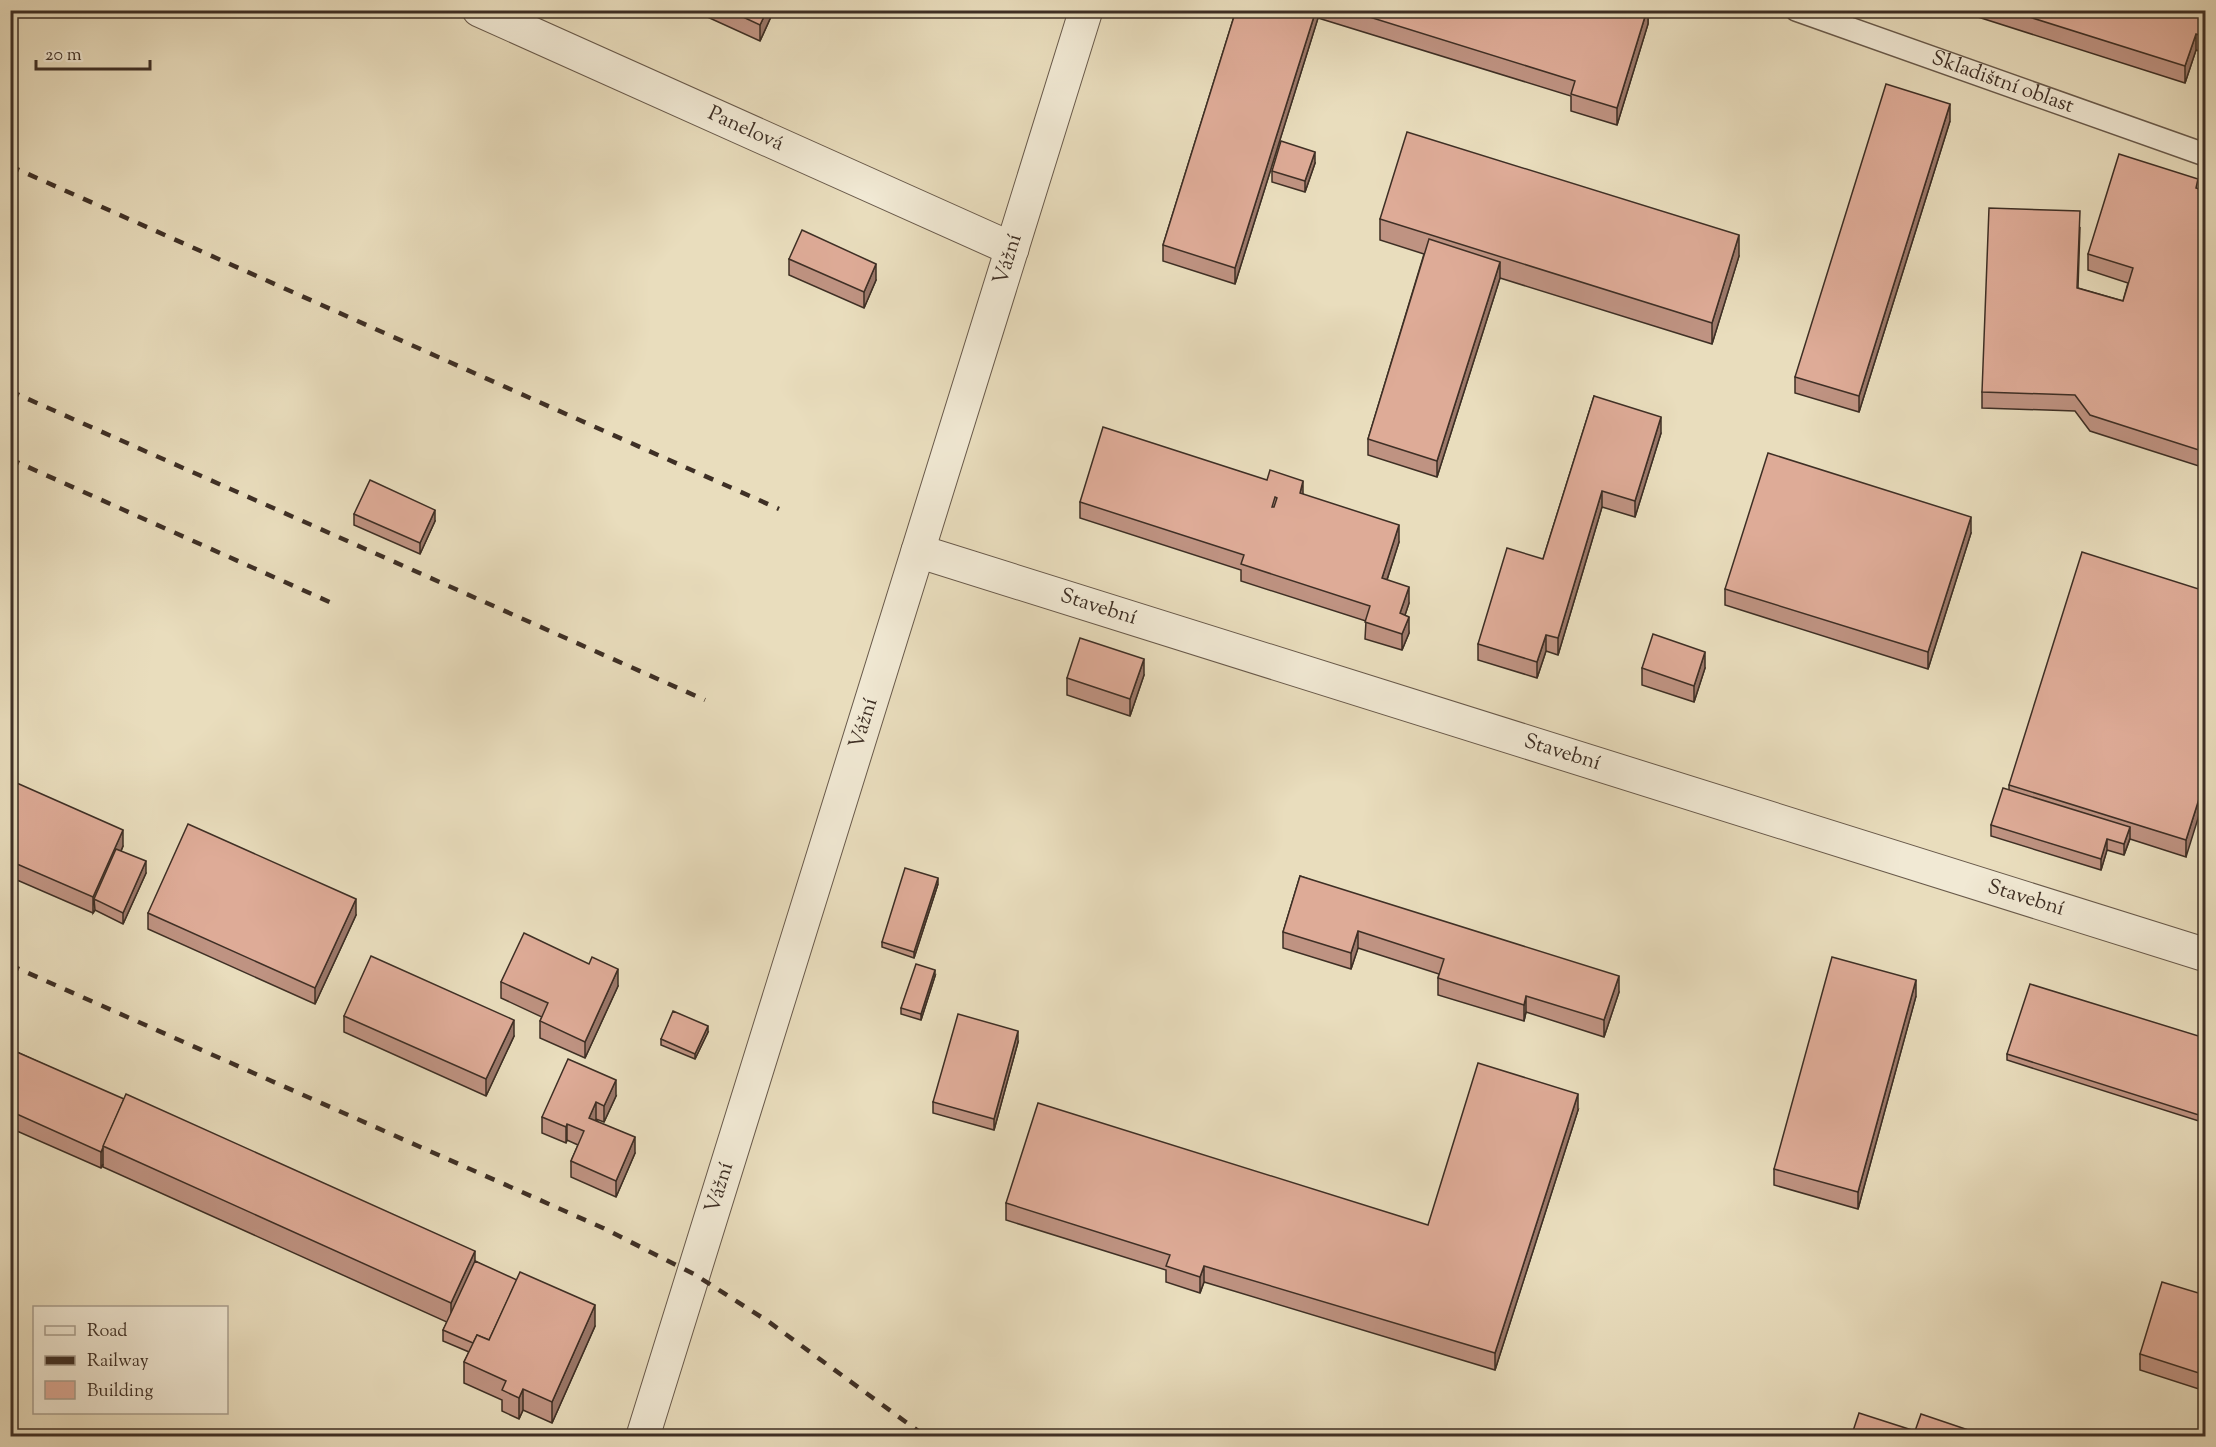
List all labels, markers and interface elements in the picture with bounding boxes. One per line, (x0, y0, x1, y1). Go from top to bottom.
scale bar (36, 33, 150, 71)
text: 20 m (45, 43, 82, 69)
street label: Skladištní oblast (1927, 44, 2078, 122)
street label: Panelová (703, 99, 789, 160)
street label: Vážní (987, 230, 1031, 289)
street label: Stavební (1056, 581, 1141, 634)
street label: Vážní (842, 694, 886, 753)
street label: Stavební (1520, 727, 1604, 779)
street label: Stavební (1984, 872, 2068, 925)
street label: Vážní (698, 1159, 742, 1217)
legend (33, 1306, 228, 1414)
text: Road (87, 1319, 127, 1345)
text: Railway (87, 1349, 149, 1375)
text: Building (87, 1379, 153, 1405)

